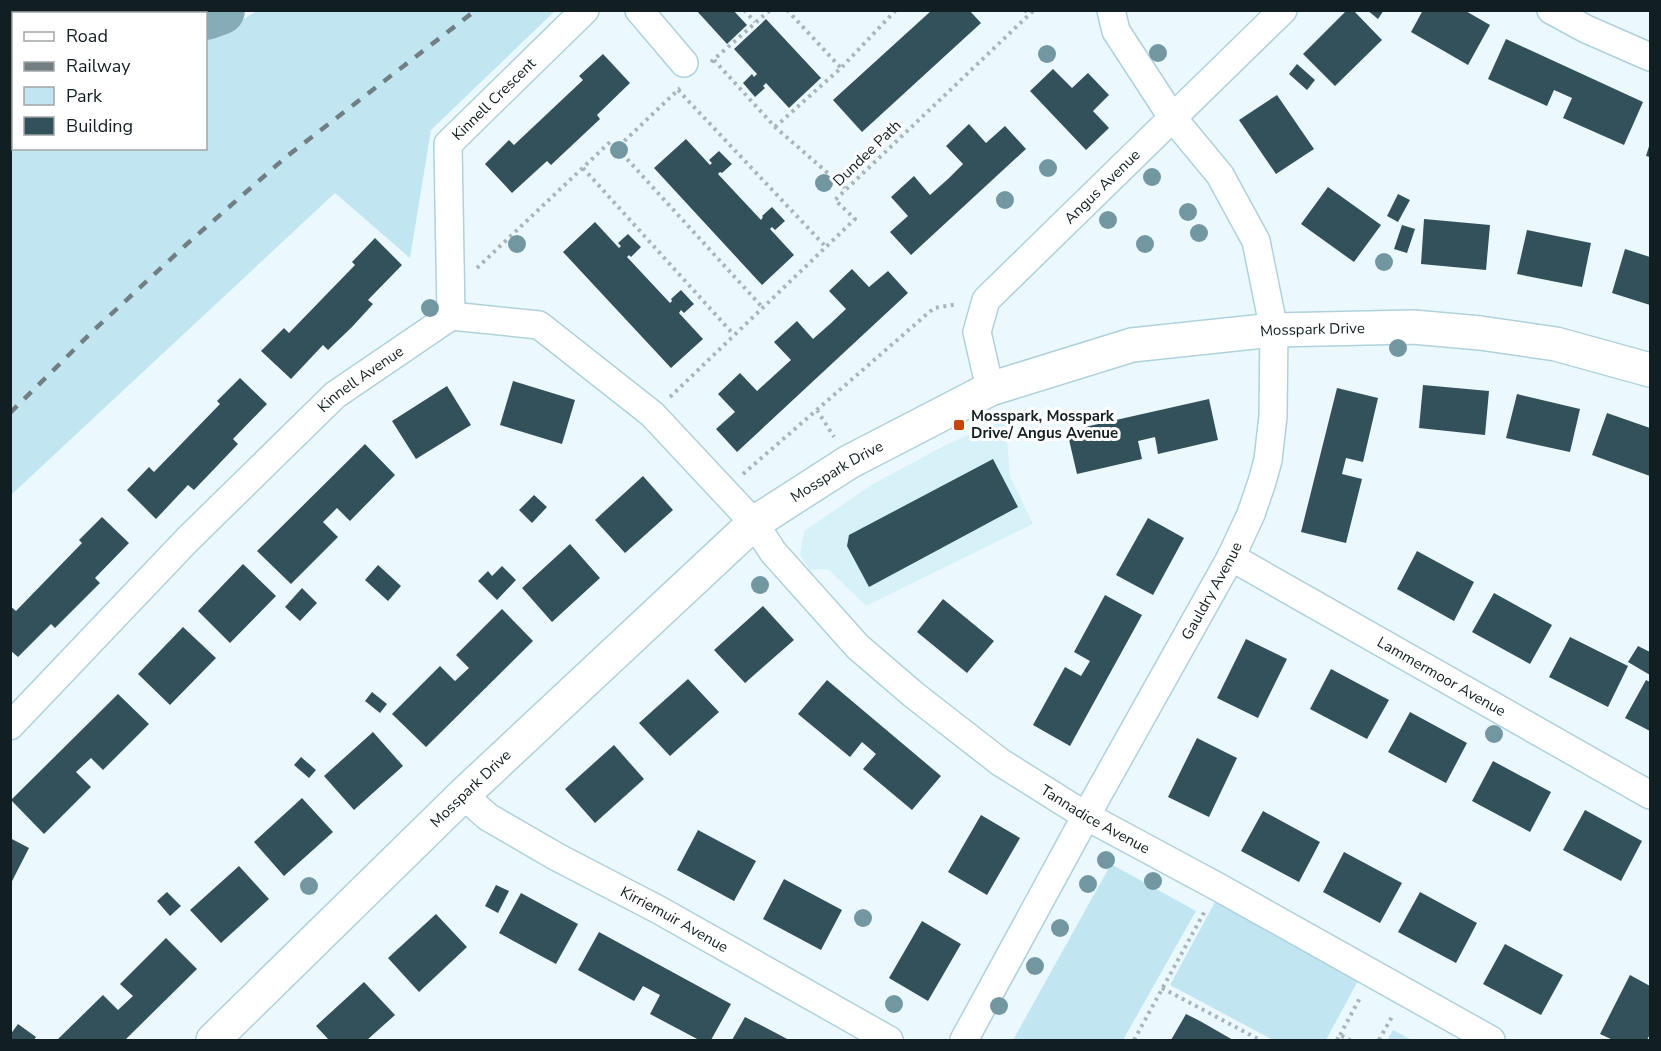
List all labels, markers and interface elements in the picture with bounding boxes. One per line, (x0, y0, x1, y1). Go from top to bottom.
legend (12, 12, 207, 150)
text: Road (66, 24, 108, 48)
street label: Kinnell Crescent (447, 53, 541, 145)
text: Railway (66, 54, 131, 78)
text: Park (66, 84, 103, 108)
text: Building (66, 114, 133, 138)
street label: Dundee Path (829, 115, 905, 191)
street label: Angus Avenue (1060, 145, 1144, 228)
street label: Mosspark Drive (1259, 318, 1365, 341)
street label: Kinnell Avenue (313, 341, 408, 417)
place label: Mosspark, Mosspark Drive/ Angus Avenue (971, 406, 1118, 443)
marker: Mosspark, Mosspark Drive/ Angus Avenue (952, 418, 966, 432)
street label: Mosspark Drive (787, 436, 887, 507)
street label: Gauldry Avenue (1177, 539, 1247, 643)
street label: Lammermoor Avenue (1373, 632, 1509, 721)
street label: Mosspark Drive (426, 745, 515, 832)
street label: Tannadice Avenue (1037, 780, 1153, 858)
street label: Kirriemuir Avenue (617, 882, 732, 957)

